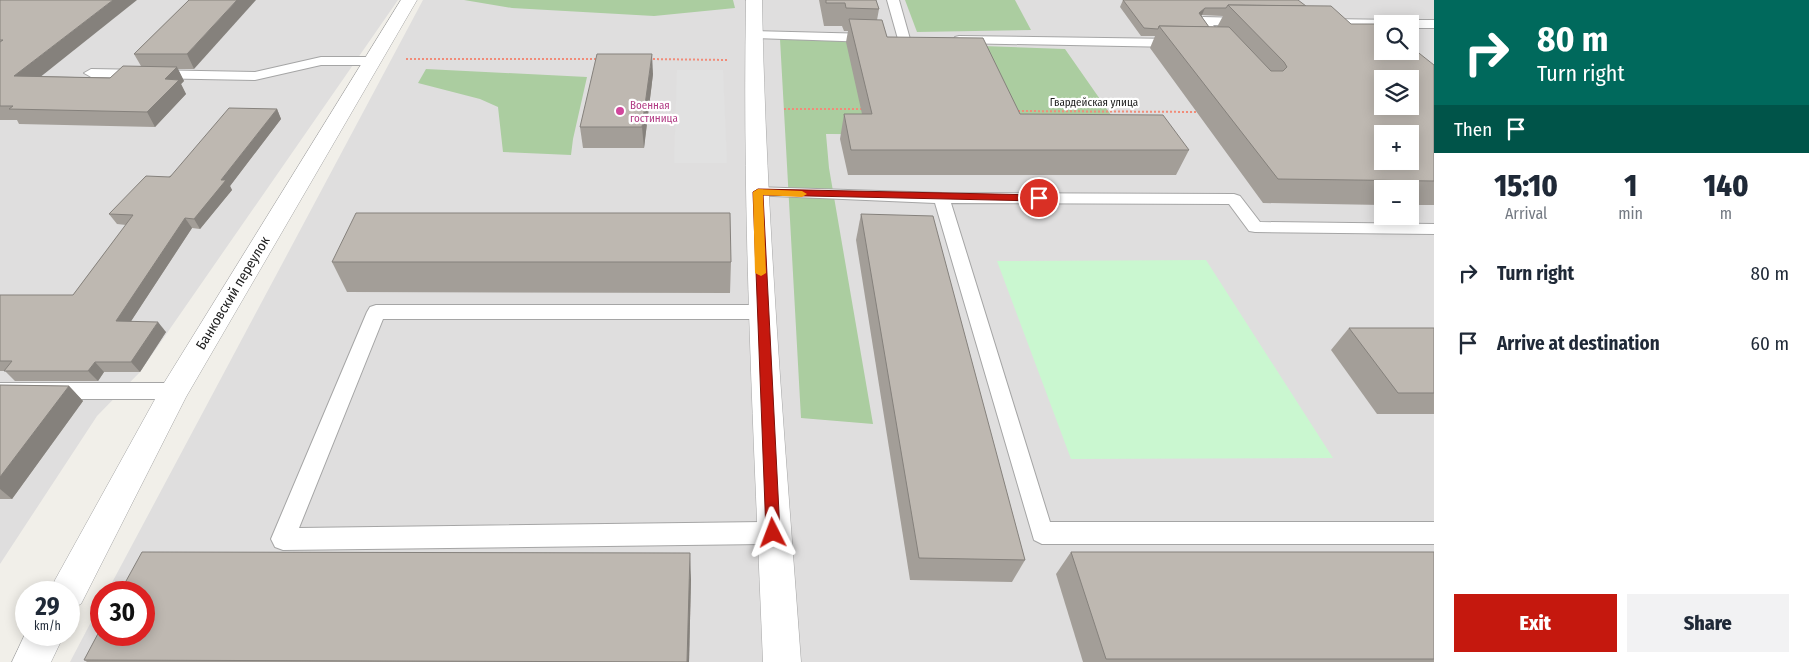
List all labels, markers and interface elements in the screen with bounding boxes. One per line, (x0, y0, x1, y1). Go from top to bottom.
map controls (1374, 15, 1419, 225)
button: search (1374, 15, 1419, 60)
text: 80 m (1537, 18, 1609, 60)
icon: right (1454, 20, 1519, 85)
text: Turn right (1537, 60, 1625, 87)
button: layers (1374, 70, 1419, 115)
street label: Гвардейская улица (1050, 96, 1138, 109)
place label: Военная гостиница (630, 99, 678, 125)
marker: Военная гостиница (614, 105, 626, 117)
icon: arrive (1502, 115, 1530, 143)
text: Then (1454, 118, 1492, 141)
button: + (1374, 125, 1419, 170)
text: 15:10 (1494, 168, 1558, 204)
text: 1 (1624, 168, 1637, 204)
text: 140 (1703, 168, 1749, 204)
pin (1018, 177, 1060, 219)
button: − (1374, 180, 1419, 225)
icon: arrive (1025, 184, 1053, 212)
text: Arrival (1505, 204, 1547, 223)
text: min (1618, 204, 1643, 223)
text: m (1720, 204, 1732, 223)
street label: Банковский переулок (192, 233, 274, 353)
icon: right (1454, 259, 1482, 287)
text: Turn right (1497, 262, 1574, 285)
text: 80 m (1751, 262, 1789, 285)
icon: arrive (1454, 329, 1482, 357)
text: Arrive at destination (1497, 332, 1660, 355)
text: 60 m (1751, 332, 1789, 355)
position arrow (746, 506, 798, 558)
speed limit sign: 30 (90, 581, 155, 646)
text: 29 (35, 592, 60, 622)
button: Exit (1454, 594, 1617, 652)
button: Share (1627, 594, 1789, 652)
text: km/h (34, 619, 61, 633)

